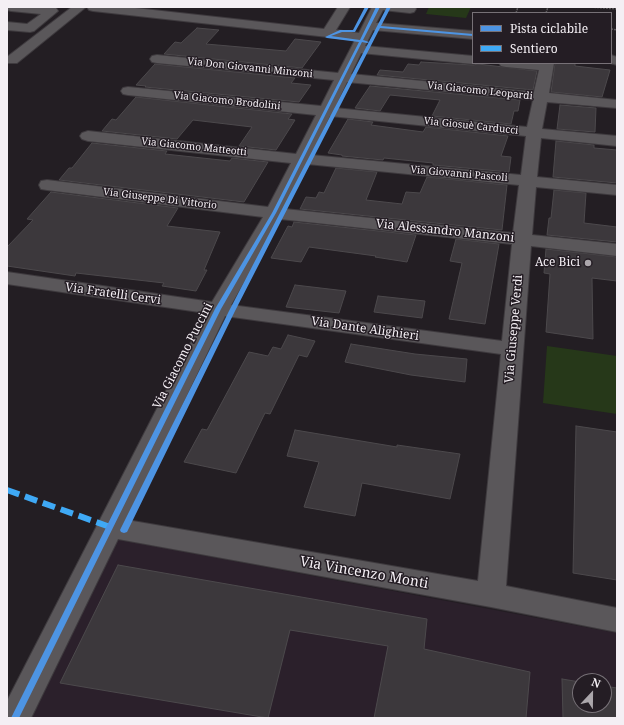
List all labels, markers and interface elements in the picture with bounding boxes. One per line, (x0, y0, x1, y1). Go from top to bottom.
legend (472, 12, 612, 64)
text: Pista ciclabile (510, 20, 588, 37)
text: Sentiero (510, 40, 558, 57)
street label: Via Don Giovanni Minzoni (187, 55, 313, 81)
street label: Via Giacomo Leopardi (427, 80, 533, 102)
street label: Via Giacomo Brodolini (173, 89, 281, 113)
street label: Via Giosuè Carducci (423, 115, 519, 137)
street label: Via Giacomo Matteotti (141, 135, 247, 159)
street label: Via Giovanni Pascoli (410, 164, 508, 184)
street label: Via Giuseppe Di Vittorio (102, 186, 218, 212)
street label: Via Alessandro Manzoni (375, 217, 515, 245)
place label: Ace Bici (535, 256, 580, 270)
marker: Ace Bici (583, 258, 593, 268)
street label: Via Giuseppe Verdi (502, 274, 526, 384)
street label: Via Fratelli Cervi (64, 280, 162, 308)
street label: Via Giacomo Puccini (150, 300, 216, 412)
street label: Via Dante Alighieri (310, 314, 420, 344)
street label: Via Vincenzo Monti (298, 553, 430, 593)
north arrow (572, 673, 612, 713)
text: N (589, 674, 603, 691)

